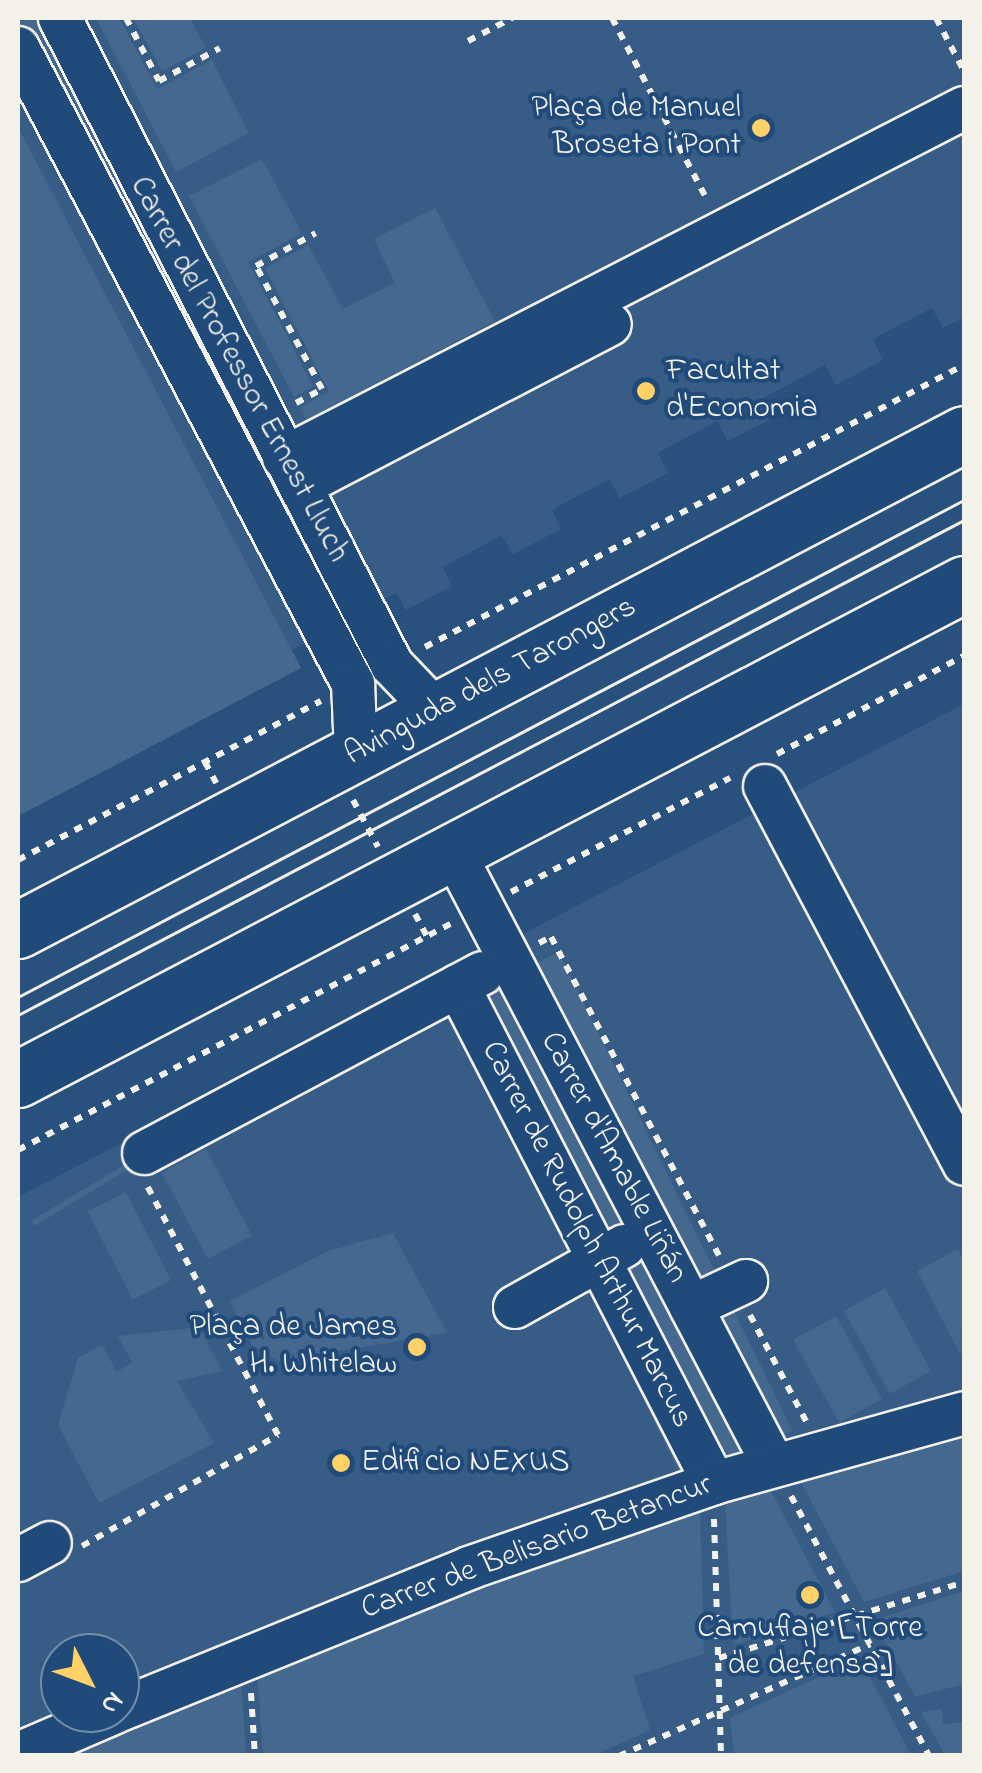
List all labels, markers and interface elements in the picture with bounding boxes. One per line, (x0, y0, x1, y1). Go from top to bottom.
place label: Plaça de Manuel Broseta i Pont (532, 91, 741, 166)
marker: Plaça de Manuel Broseta i Pont (750, 117, 772, 139)
street label: Carrer del Professor Ernest Lluch (120, 171, 356, 569)
place label: Facultat d'Economia (666, 354, 818, 429)
marker: Facultat d'Economia (635, 380, 657, 402)
street label: Avinguda dels Tarongers (339, 589, 643, 775)
street label: Carrer d'Amable Liñán (531, 1026, 695, 1290)
street label: Carrer de Rudolph Arthur Marcus (472, 1035, 700, 1435)
place label: Plaça de James H. Whitelaw (190, 1310, 397, 1385)
marker: Plaça de James H. Whitelaw (406, 1336, 428, 1358)
place label: Edificio NEXUS (361, 1444, 570, 1482)
marker: Edificio NEXUS (330, 1452, 352, 1474)
street label: Carrer de Belisario Betancur (357, 1467, 717, 1629)
marker: Camuflaje [Torre de defensa] (799, 1584, 821, 1606)
place label: Camuflaje [Torre de defensa] (697, 1611, 923, 1686)
north arrow (40, 1633, 140, 1733)
text: N (90, 1681, 133, 1723)

